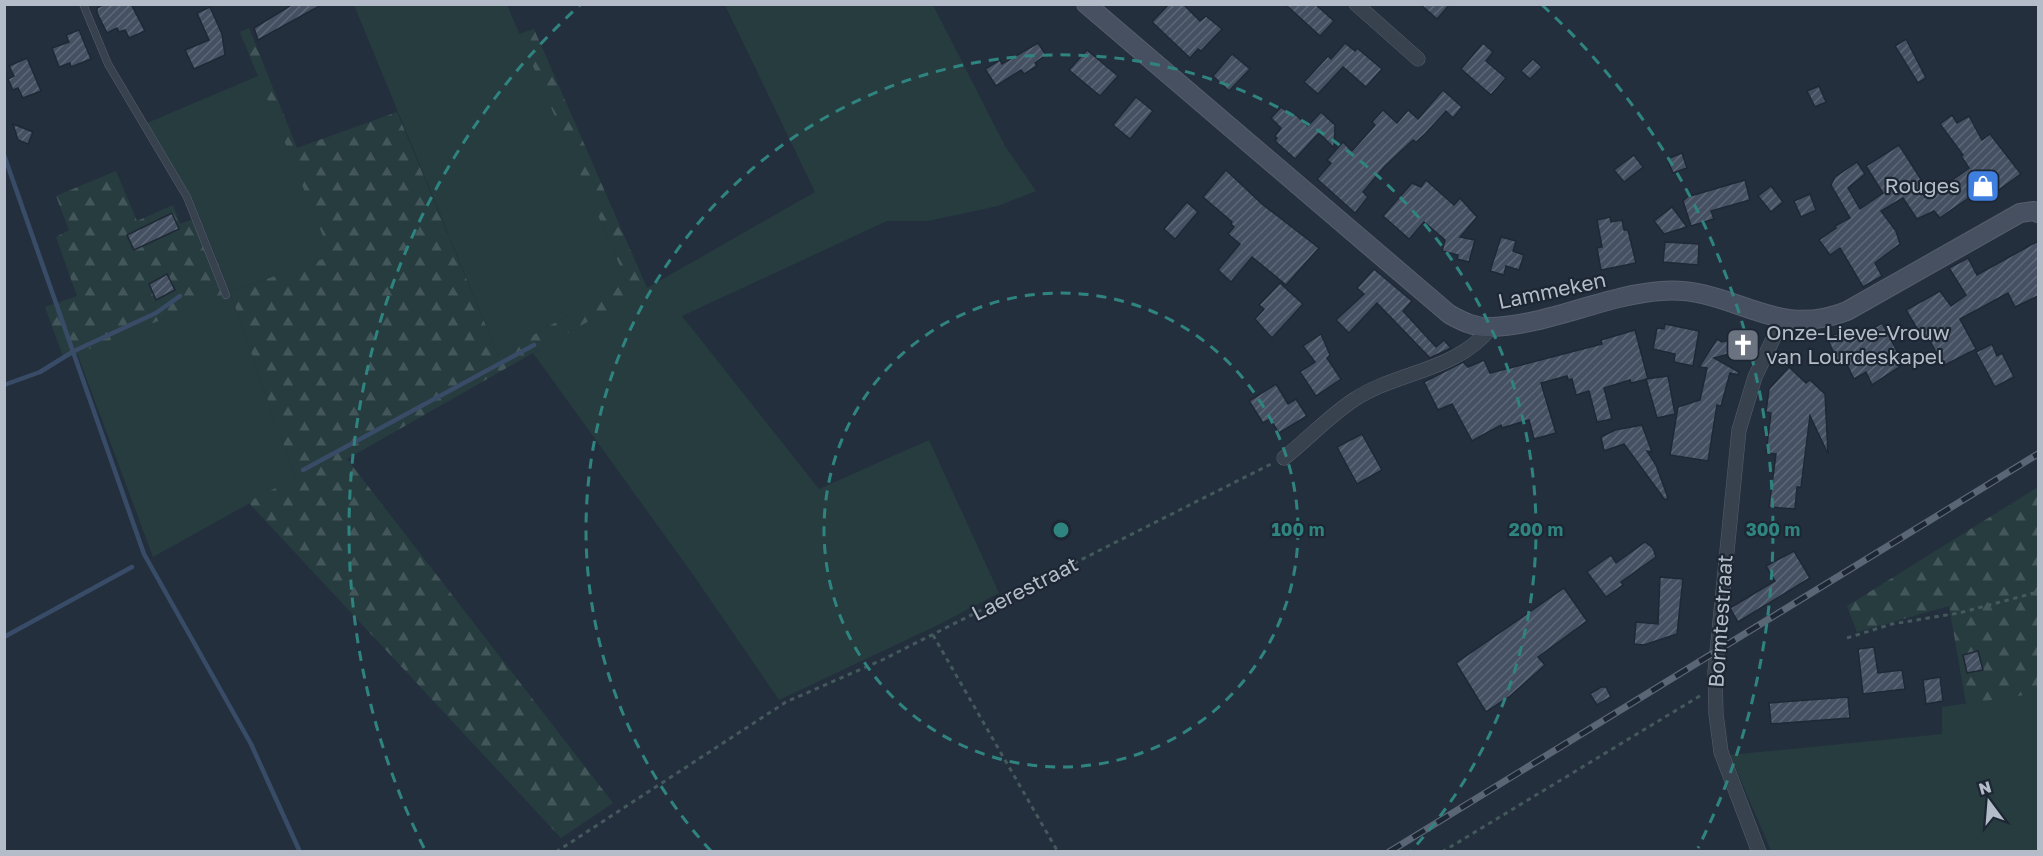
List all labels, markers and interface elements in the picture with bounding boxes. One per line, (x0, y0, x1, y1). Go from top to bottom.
shop icon: Rouges (1965, 168, 2001, 204)
place label: Rouges (1884, 172, 1960, 198)
street label: Lammeken (1495, 266, 1608, 314)
place label: Onze-Lieve-Vrouw van Lourdeskapel (1766, 319, 1950, 369)
church icon: Onze-Lieve-Vrouw van Lourdeskapel (1725, 327, 1761, 363)
text: 100 m (1272, 518, 1324, 540)
text: 200 m (1509, 518, 1563, 540)
text: 300 m (1746, 518, 1800, 540)
centre of rings (1051, 520, 1071, 540)
street label: Laerestraat (967, 550, 1082, 626)
street label: Bormtestraat (1702, 554, 1738, 688)
north arrow (1959, 772, 2019, 832)
text: N (1976, 776, 1993, 799)

